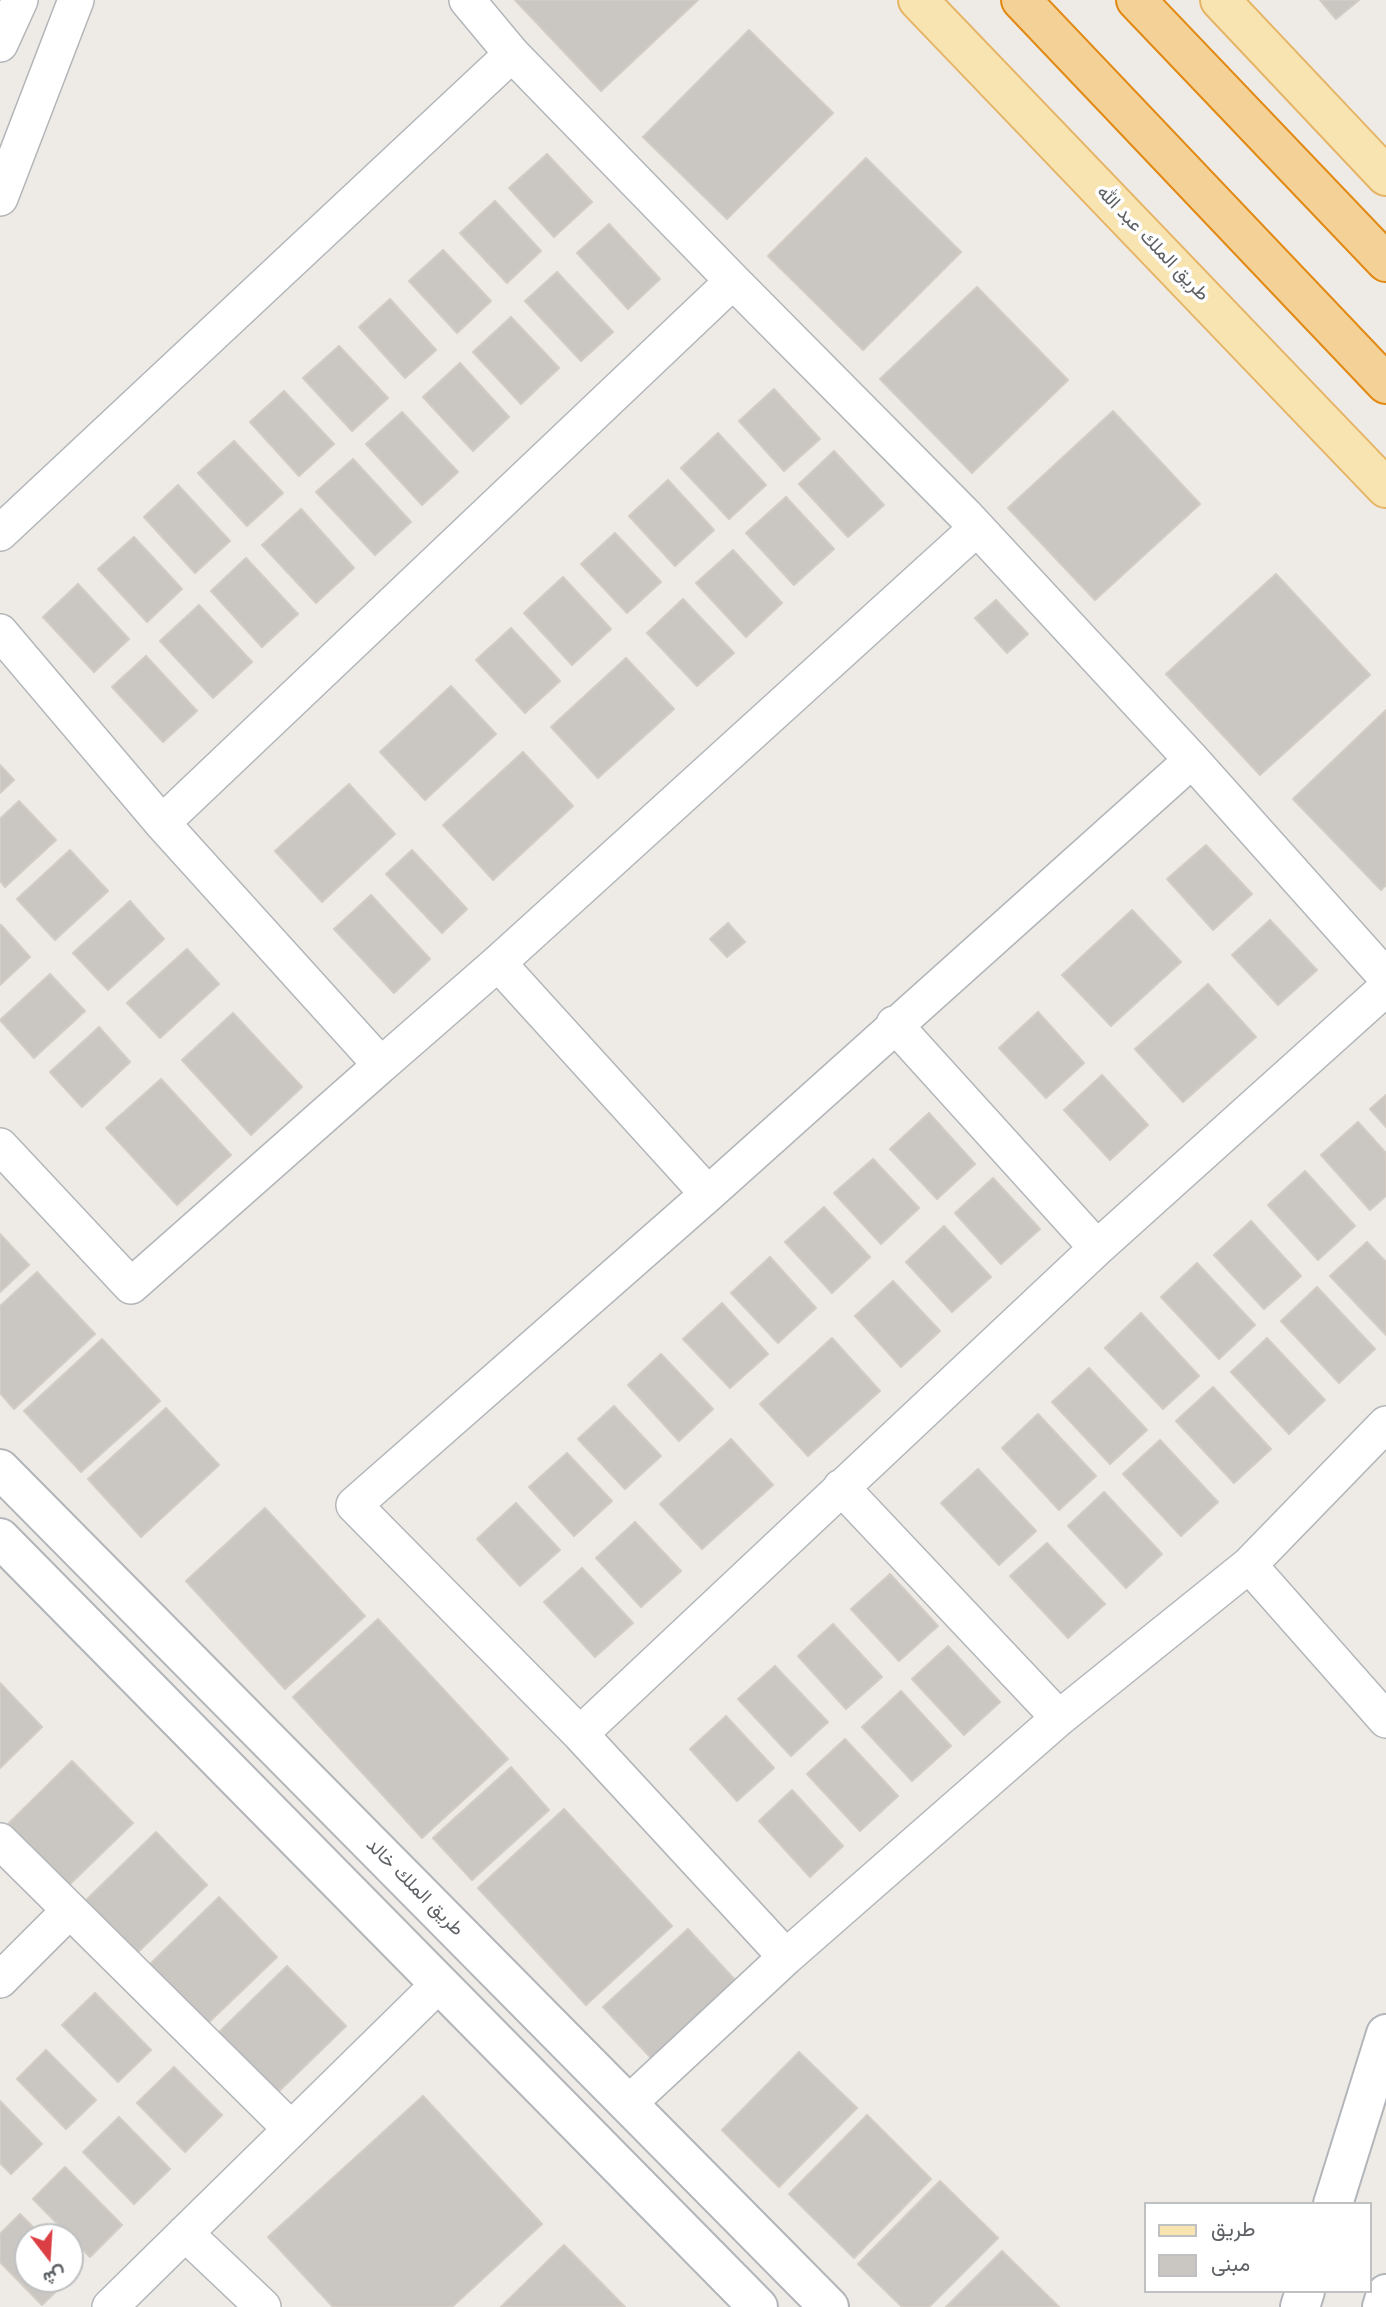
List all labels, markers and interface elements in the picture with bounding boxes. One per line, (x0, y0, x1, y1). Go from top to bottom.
street label: طريق الملك عبد الله (1091, 181, 1213, 307)
street label: طريق الملك خالد (360, 1834, 468, 1942)
legend (1144, 2202, 1372, 2293)
text: طريق (1211, 2214, 1256, 2244)
north arrow (14, 2223, 84, 2293)
text: مبنى (1211, 2249, 1250, 2279)
text: ش (40, 2260, 70, 2293)

